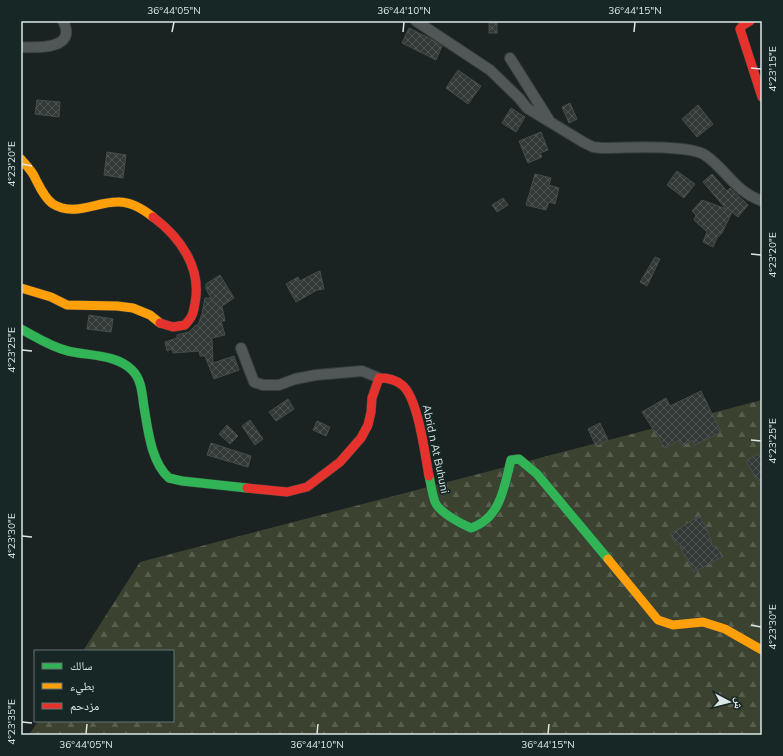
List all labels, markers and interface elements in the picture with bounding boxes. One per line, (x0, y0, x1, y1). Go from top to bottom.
text: 36°44'05"N (147, 4, 201, 17)
text: 36°44'10"N (377, 4, 431, 17)
text: 36°44'15"N (608, 4, 662, 17)
text: 4°23'15"E (766, 46, 779, 92)
text: 4°23'20"E (5, 141, 18, 187)
text: 4°23'20"E (766, 232, 779, 278)
text: 4°23'25"E (5, 327, 18, 373)
street label: Abrid n At Buhuni (420, 403, 452, 495)
text: 4°23'25"E (766, 418, 779, 464)
text: 4°23'30"E (5, 513, 18, 559)
text: 4°23'30"E (766, 604, 779, 650)
legend (34, 650, 174, 722)
text: سالك (70, 658, 92, 673)
text: بطيء (70, 678, 94, 696)
north arrow (709, 682, 749, 722)
text: ش (730, 696, 747, 710)
text: مزدحم (70, 698, 99, 714)
text: 4°23'35"E (5, 699, 18, 745)
text: 36°44'05"N (59, 738, 113, 751)
text: 36°44'10"N (290, 738, 344, 751)
text: 36°44'15"N (521, 738, 575, 751)

